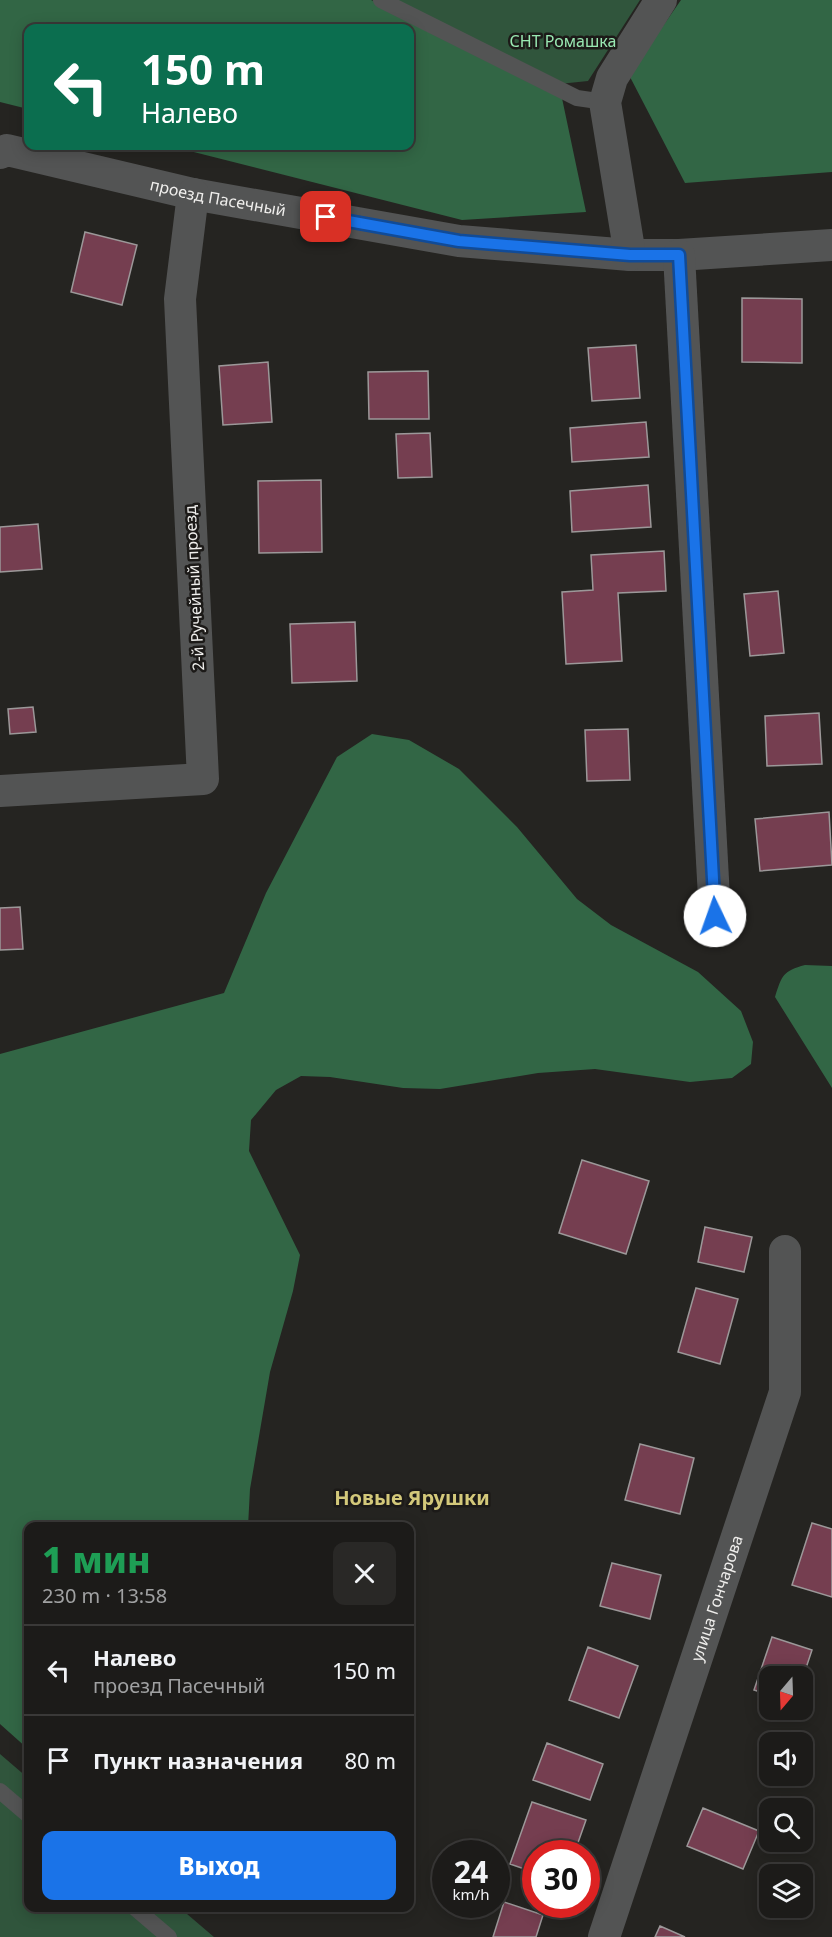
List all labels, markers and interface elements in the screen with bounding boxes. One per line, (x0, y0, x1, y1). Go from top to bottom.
park label: СНТ Ромашка (510, 30, 616, 52)
text: 150 m (141, 40, 265, 97)
icon: left (42, 48, 120, 126)
text: Налево (141, 94, 238, 131)
street label: проезд Пасечный (148, 173, 288, 221)
pin (300, 191, 351, 242)
icon: arrive (309, 200, 342, 233)
street label: 2-й Ручейный проезд (179, 504, 209, 671)
position arrow (683, 884, 747, 948)
district label: Новые Ярушки (334, 1484, 490, 1511)
street label: улица Гончарова (685, 1532, 748, 1664)
text: 1 мин (42, 1535, 151, 1584)
button: close (333, 1542, 396, 1605)
text: 230 m · 13:58 (42, 1582, 167, 1609)
text: Налево (93, 1642, 176, 1672)
icon: left (42, 1654, 75, 1687)
text: 150 m (332, 1655, 396, 1685)
north arrow (759, 1666, 813, 1720)
map controls (759, 1666, 813, 1918)
text: проезд Пасечный (93, 1672, 265, 1699)
button: sound (759, 1732, 813, 1786)
icon: arrive (42, 1744, 75, 1777)
text: Пункт назначения (93, 1745, 303, 1775)
text: 80 m (345, 1745, 396, 1775)
button: search (759, 1798, 813, 1852)
button: Выход (42, 1831, 396, 1900)
speed limit sign: 30 (522, 1840, 600, 1918)
text: 24 (454, 1851, 488, 1892)
button: layers (759, 1864, 813, 1918)
text: km/h (453, 1884, 489, 1904)

